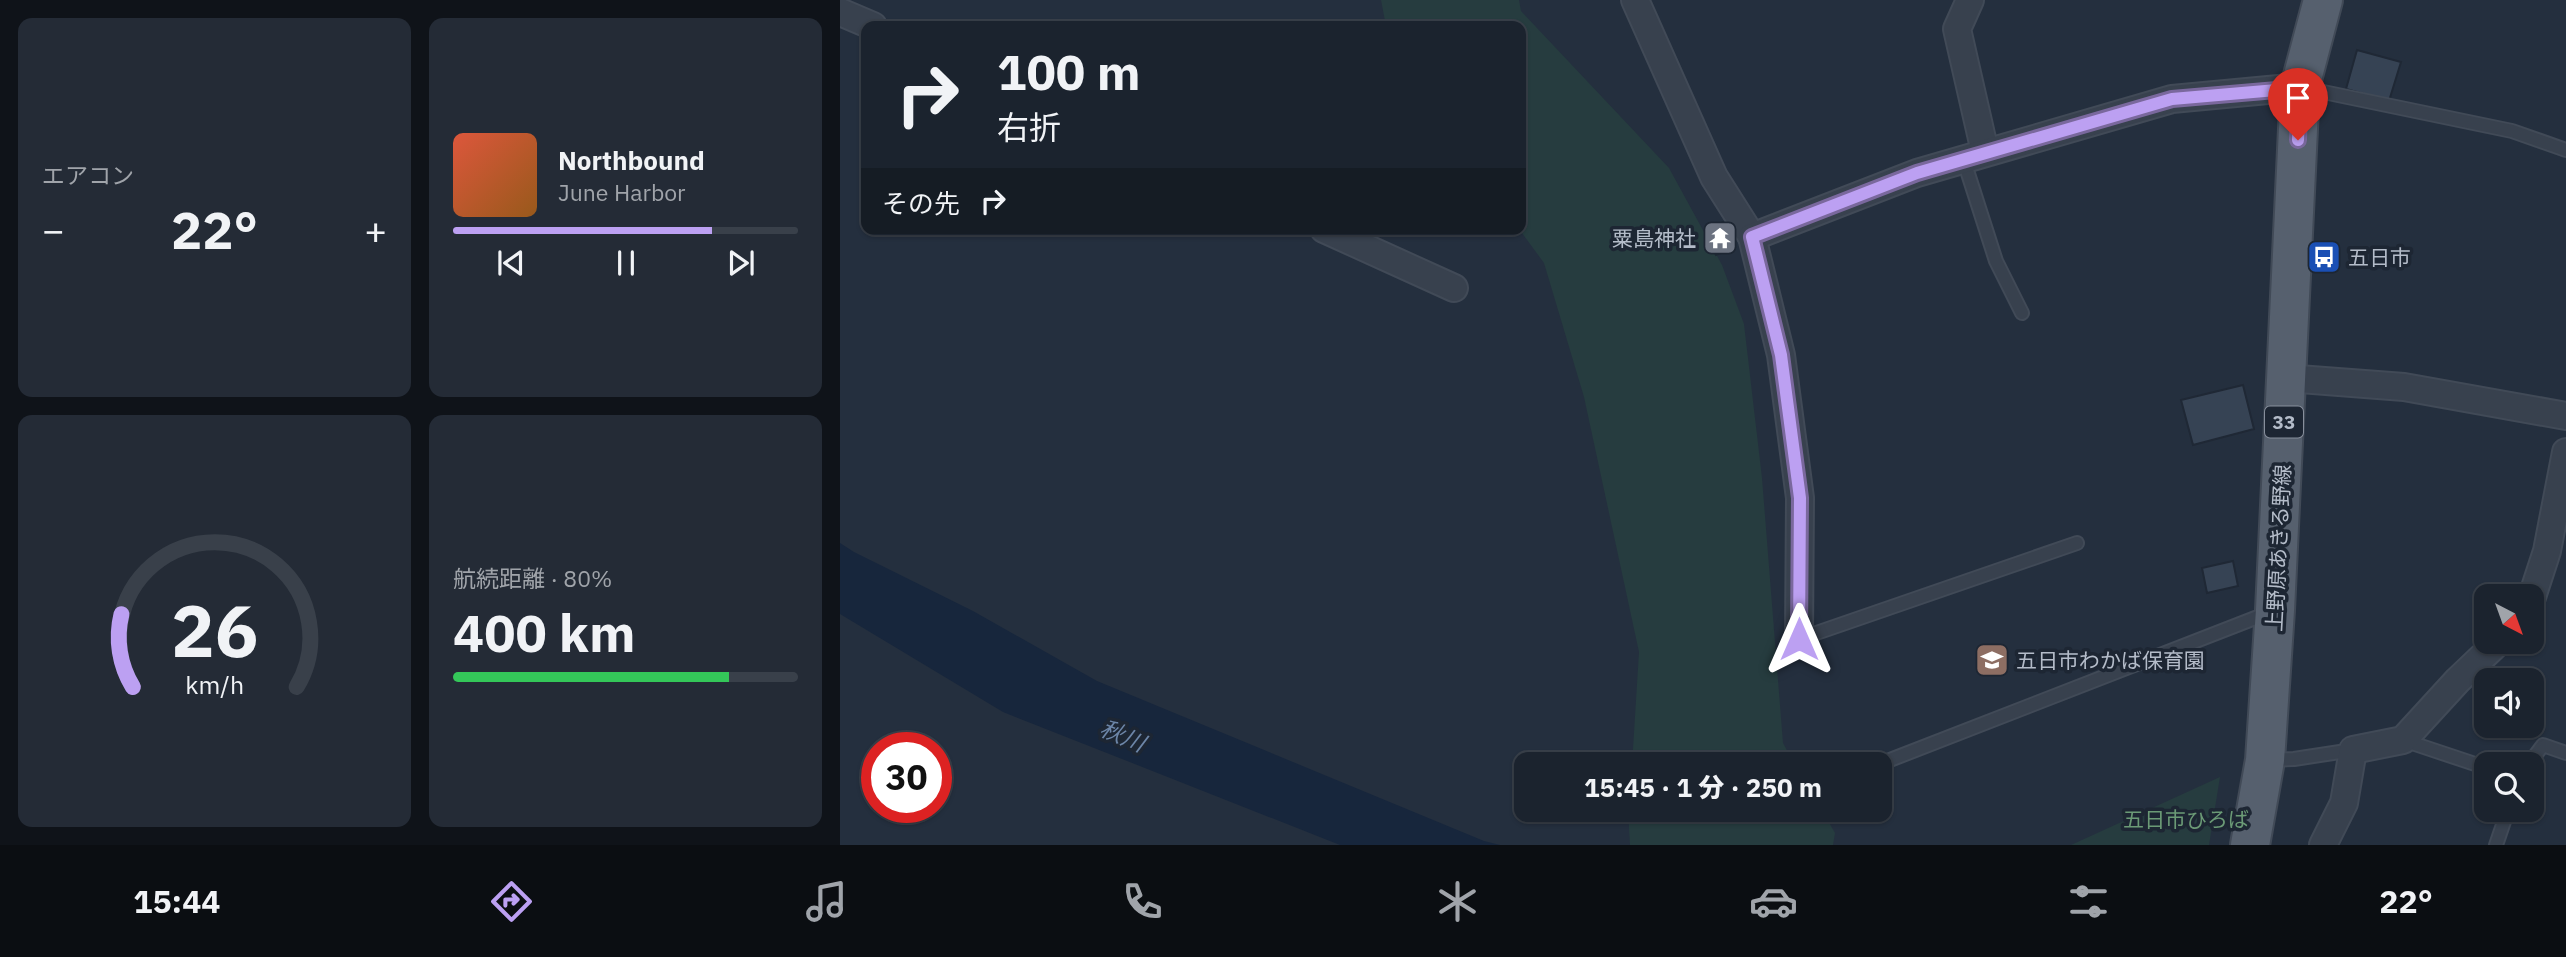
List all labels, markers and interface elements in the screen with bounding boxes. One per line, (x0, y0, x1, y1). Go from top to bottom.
text: 100 m (997, 40, 1141, 103)
icon: right (882, 49, 973, 140)
pin (2268, 68, 2328, 140)
icon: arrive (2279, 79, 2317, 117)
text: 右折 (997, 106, 1061, 148)
text: Northbound (558, 143, 705, 177)
text: エアコン (42, 160, 134, 190)
text: June Harbor (558, 177, 686, 207)
icon: right (974, 182, 1012, 220)
text: その先 (882, 186, 960, 220)
text: 22° (171, 196, 258, 263)
text: − (42, 205, 65, 254)
text: + (364, 205, 387, 254)
temple icon: 粟島神社 (1701, 219, 1739, 257)
place label: 粟島神社 (1612, 224, 1696, 252)
bus stop icon: 五日市 (2305, 238, 2343, 276)
place label: 五日市 (2348, 243, 2411, 271)
icon: previous (492, 244, 530, 282)
icon: pause (607, 244, 645, 282)
icon: next (722, 244, 760, 282)
road number: 33 (2265, 406, 2303, 438)
street label: 上野原あきる野線 (2260, 464, 2296, 632)
text: 航続距離 · 80% (453, 563, 612, 593)
text: 26 (171, 582, 258, 677)
north arrow (2474, 584, 2544, 654)
map controls (2474, 584, 2544, 822)
text: 400 km (453, 599, 635, 666)
position arrow (1762, 602, 1836, 676)
school or university icon: 五日市わかば保育園 (1973, 641, 2011, 679)
place label: 五日市わかば保育園 (2016, 646, 2205, 674)
text: km/h (185, 668, 244, 701)
button: sound (2474, 668, 2544, 738)
water label: 秋川 (1096, 712, 1153, 759)
speed limit sign: 30 (861, 732, 952, 823)
button: search (2474, 752, 2544, 822)
text: 15:45 · 1 分 · 250 m (1584, 770, 1822, 804)
park label: 五日市ひろば (2123, 805, 2249, 833)
icon: directions (487, 877, 536, 926)
icon: music (802, 877, 851, 926)
icon: phone (1118, 877, 1167, 926)
icon: climate (1433, 877, 1482, 926)
icon: car (1749, 877, 1798, 926)
icon: filters (2064, 877, 2113, 926)
text: 15:44 (133, 880, 221, 922)
text: 22° (2379, 880, 2433, 922)

